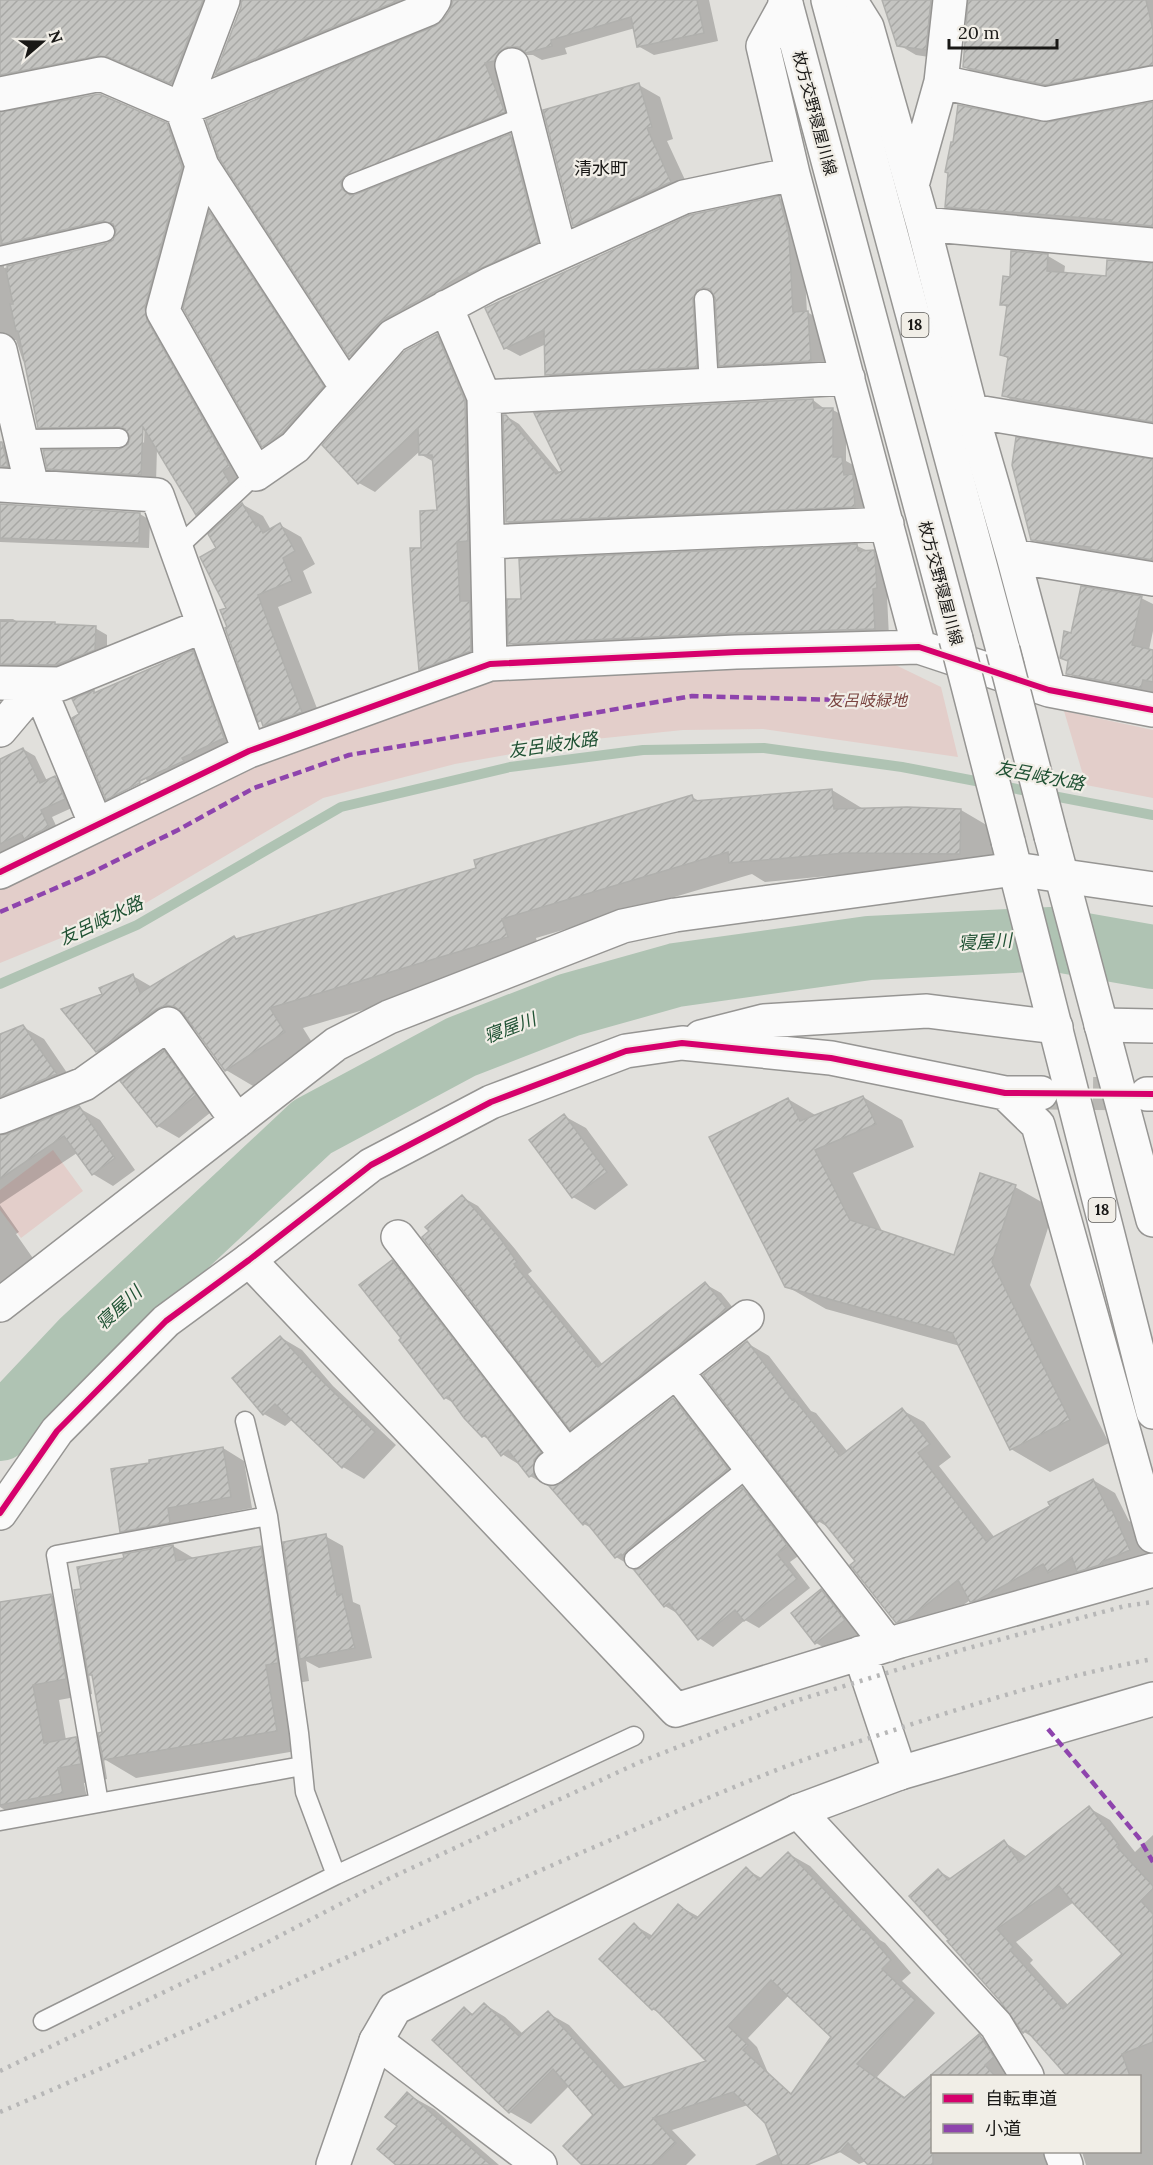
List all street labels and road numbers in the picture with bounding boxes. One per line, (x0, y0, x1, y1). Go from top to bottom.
street label: 枚方交野寝屋川線 (789, 49, 841, 177)
road number: 18 (902, 313, 928, 337)
street label: 枚方交野寝屋川線 (915, 519, 967, 647)
road number: 18 (1088, 1198, 1116, 1222)

